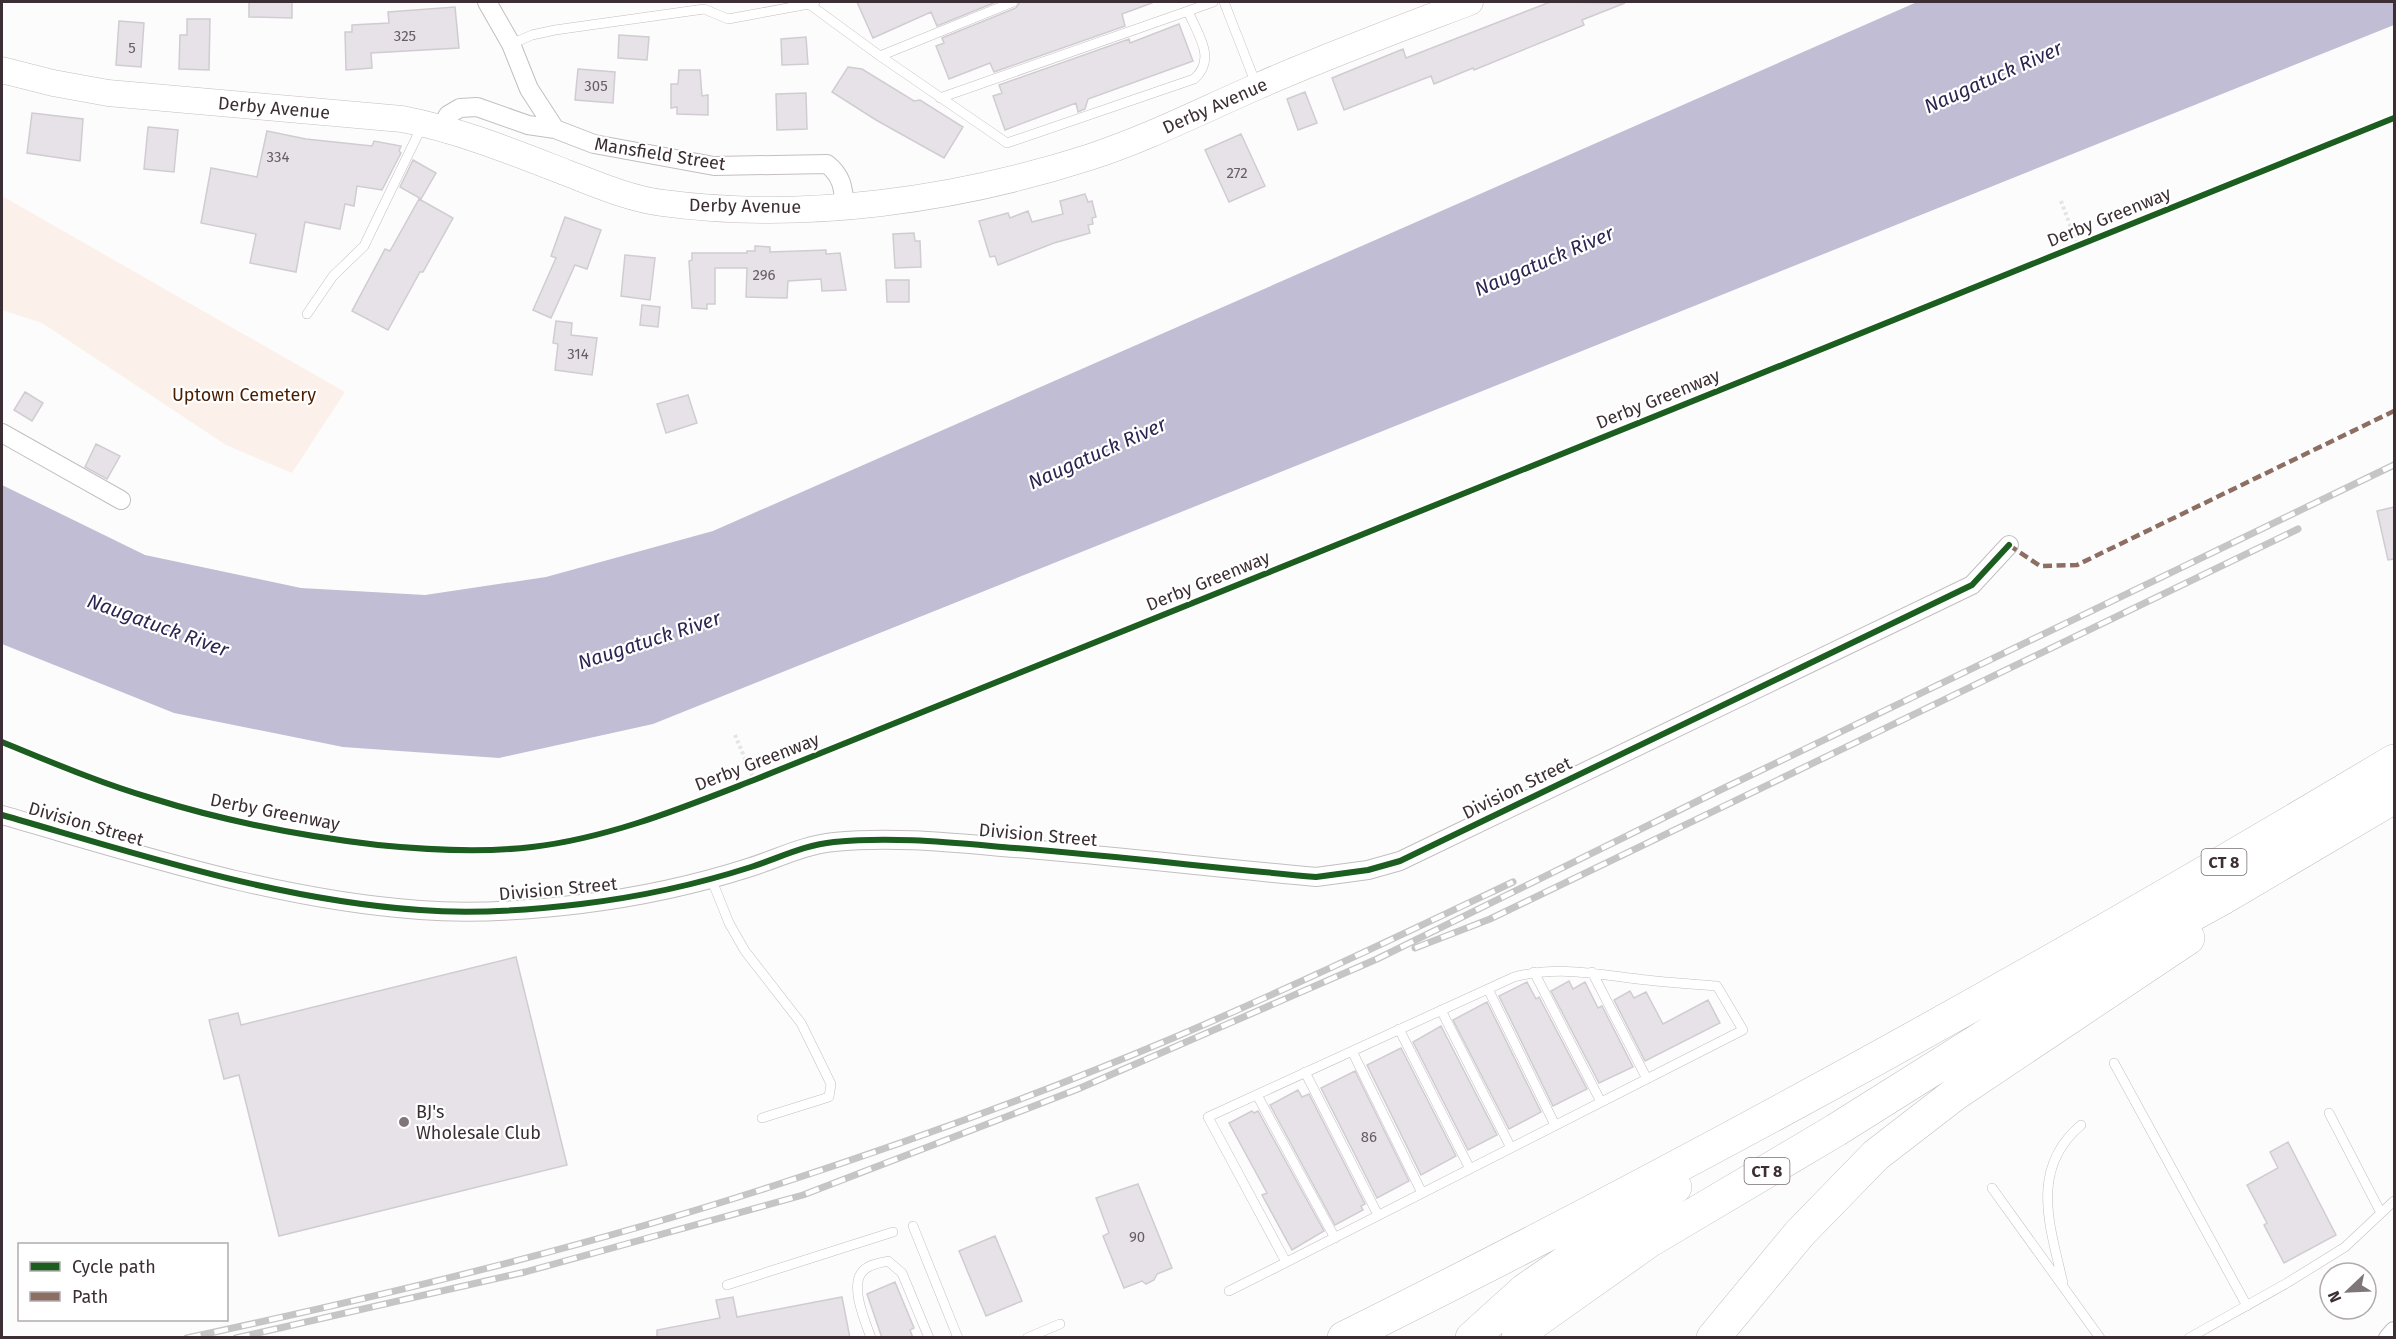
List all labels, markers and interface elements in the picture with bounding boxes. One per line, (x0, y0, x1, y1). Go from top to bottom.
house number: 325 (394, 27, 416, 45)
water label: Naugatuck River (1920, 35, 2067, 118)
house number: 5 (128, 39, 136, 57)
street label: Derby Avenue (1159, 73, 1271, 139)
house number: 305 (584, 77, 608, 95)
street label: Derby Avenue (217, 92, 331, 124)
street label: Mansfield Street (593, 133, 728, 175)
house number: 334 (267, 148, 289, 166)
house number: 272 (1226, 164, 1248, 182)
street label: Derby Greenway (2044, 182, 2174, 252)
street label: Derby Avenue (689, 194, 801, 218)
water label: Naugatuck River (1471, 220, 1618, 301)
house number: 296 (752, 266, 776, 284)
house number: 314 (567, 345, 589, 363)
street label: Derby Greenway (1593, 364, 1723, 434)
park label: Uptown Cemetery (172, 384, 316, 406)
water label: Naugatuck River (1024, 411, 1171, 494)
street label: Derby Greenway (1143, 546, 1273, 616)
water label: Naugatuck River (84, 588, 233, 662)
water label: Naugatuck River (575, 605, 725, 674)
street label: Derby Greenway (692, 728, 822, 796)
street label: Division Street (1459, 752, 1576, 824)
street label: Derby Greenway (208, 789, 342, 835)
street label: Division Street (26, 797, 147, 851)
street label: Division Street (978, 819, 1099, 851)
road number: CT 8 (2202, 849, 2246, 875)
street label: Division Street (498, 873, 619, 905)
place label: BJ's Wholesale Club (416, 1101, 541, 1144)
marker: BJ's Wholesale Club (397, 1115, 411, 1129)
house number: 86 (1361, 1128, 1377, 1146)
road number: CT 8 (1744, 1158, 1790, 1184)
house number: 90 (1129, 1228, 1145, 1246)
legend (18, 1243, 228, 1321)
text: Cycle path (72, 1256, 156, 1278)
north arrow (2318, 1261, 2378, 1321)
text: Path (72, 1286, 108, 1308)
text: N (2324, 1288, 2345, 1305)

